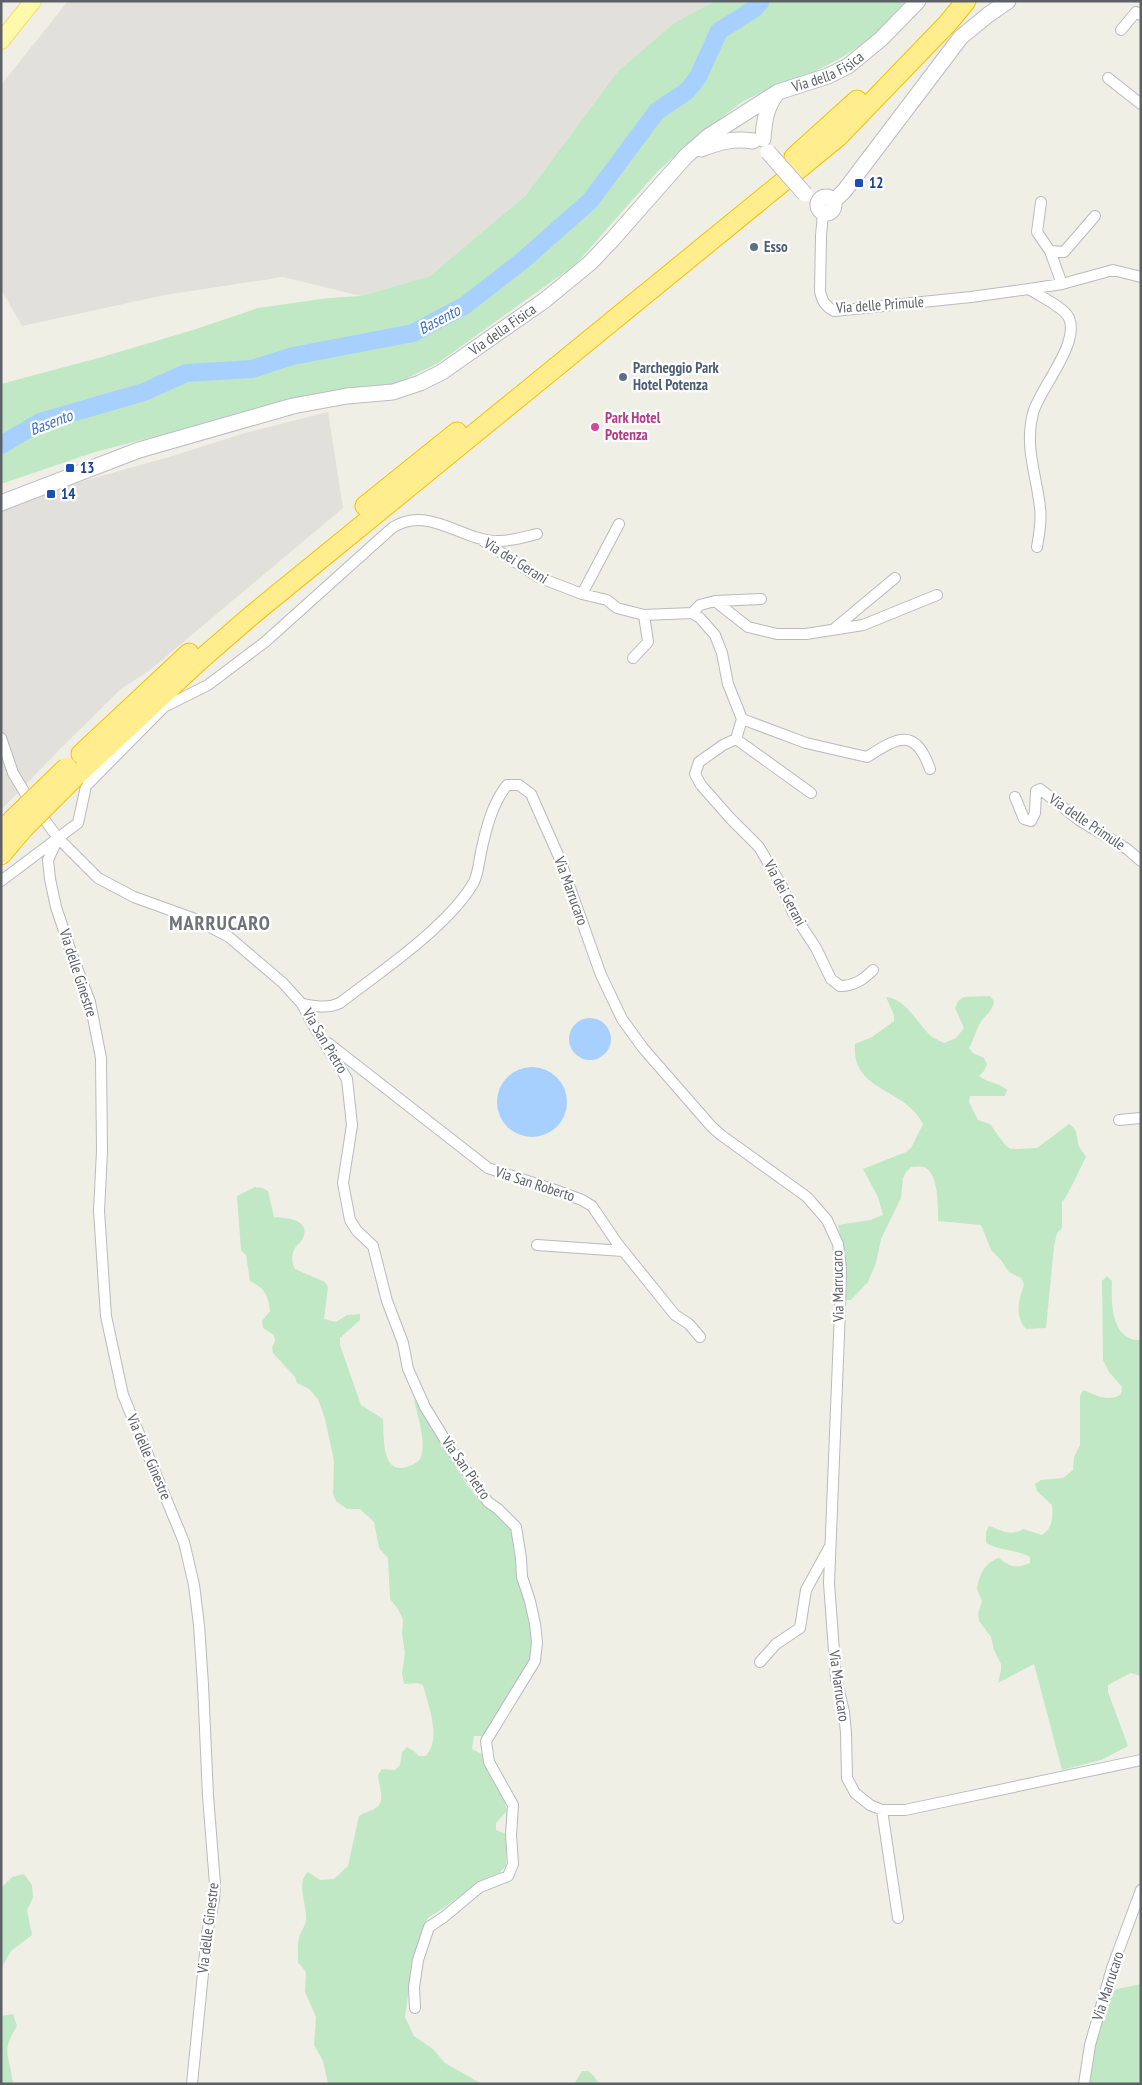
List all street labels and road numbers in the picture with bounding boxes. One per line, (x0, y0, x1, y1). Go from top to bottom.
street label: Via della Fisica (788, 47, 867, 96)
street label: Via delle Primule (834, 292, 925, 317)
street label: Via della Fisica (464, 299, 539, 360)
street label: Via dei Gerani (480, 533, 552, 588)
street label: Via delle Primule (1045, 789, 1129, 854)
street label: Via Marrucaro (550, 853, 593, 928)
street label: Via dei Gerani (760, 856, 811, 929)
street label: Via delle Ginestre (55, 926, 102, 1019)
street label: Via San Pietro (298, 1004, 352, 1077)
street label: Via San Roberto (492, 1161, 577, 1205)
street label: Via Marrucaro (827, 1250, 848, 1323)
street label: Via delle Ginestre (122, 1410, 176, 1503)
street label: Via San Pietro (437, 1432, 495, 1503)
street label: Via Marrucaro (825, 1648, 854, 1723)
street label: Via delle Ginestre (192, 1881, 222, 1975)
street label: Via Marrucaro (1087, 1949, 1128, 2024)

